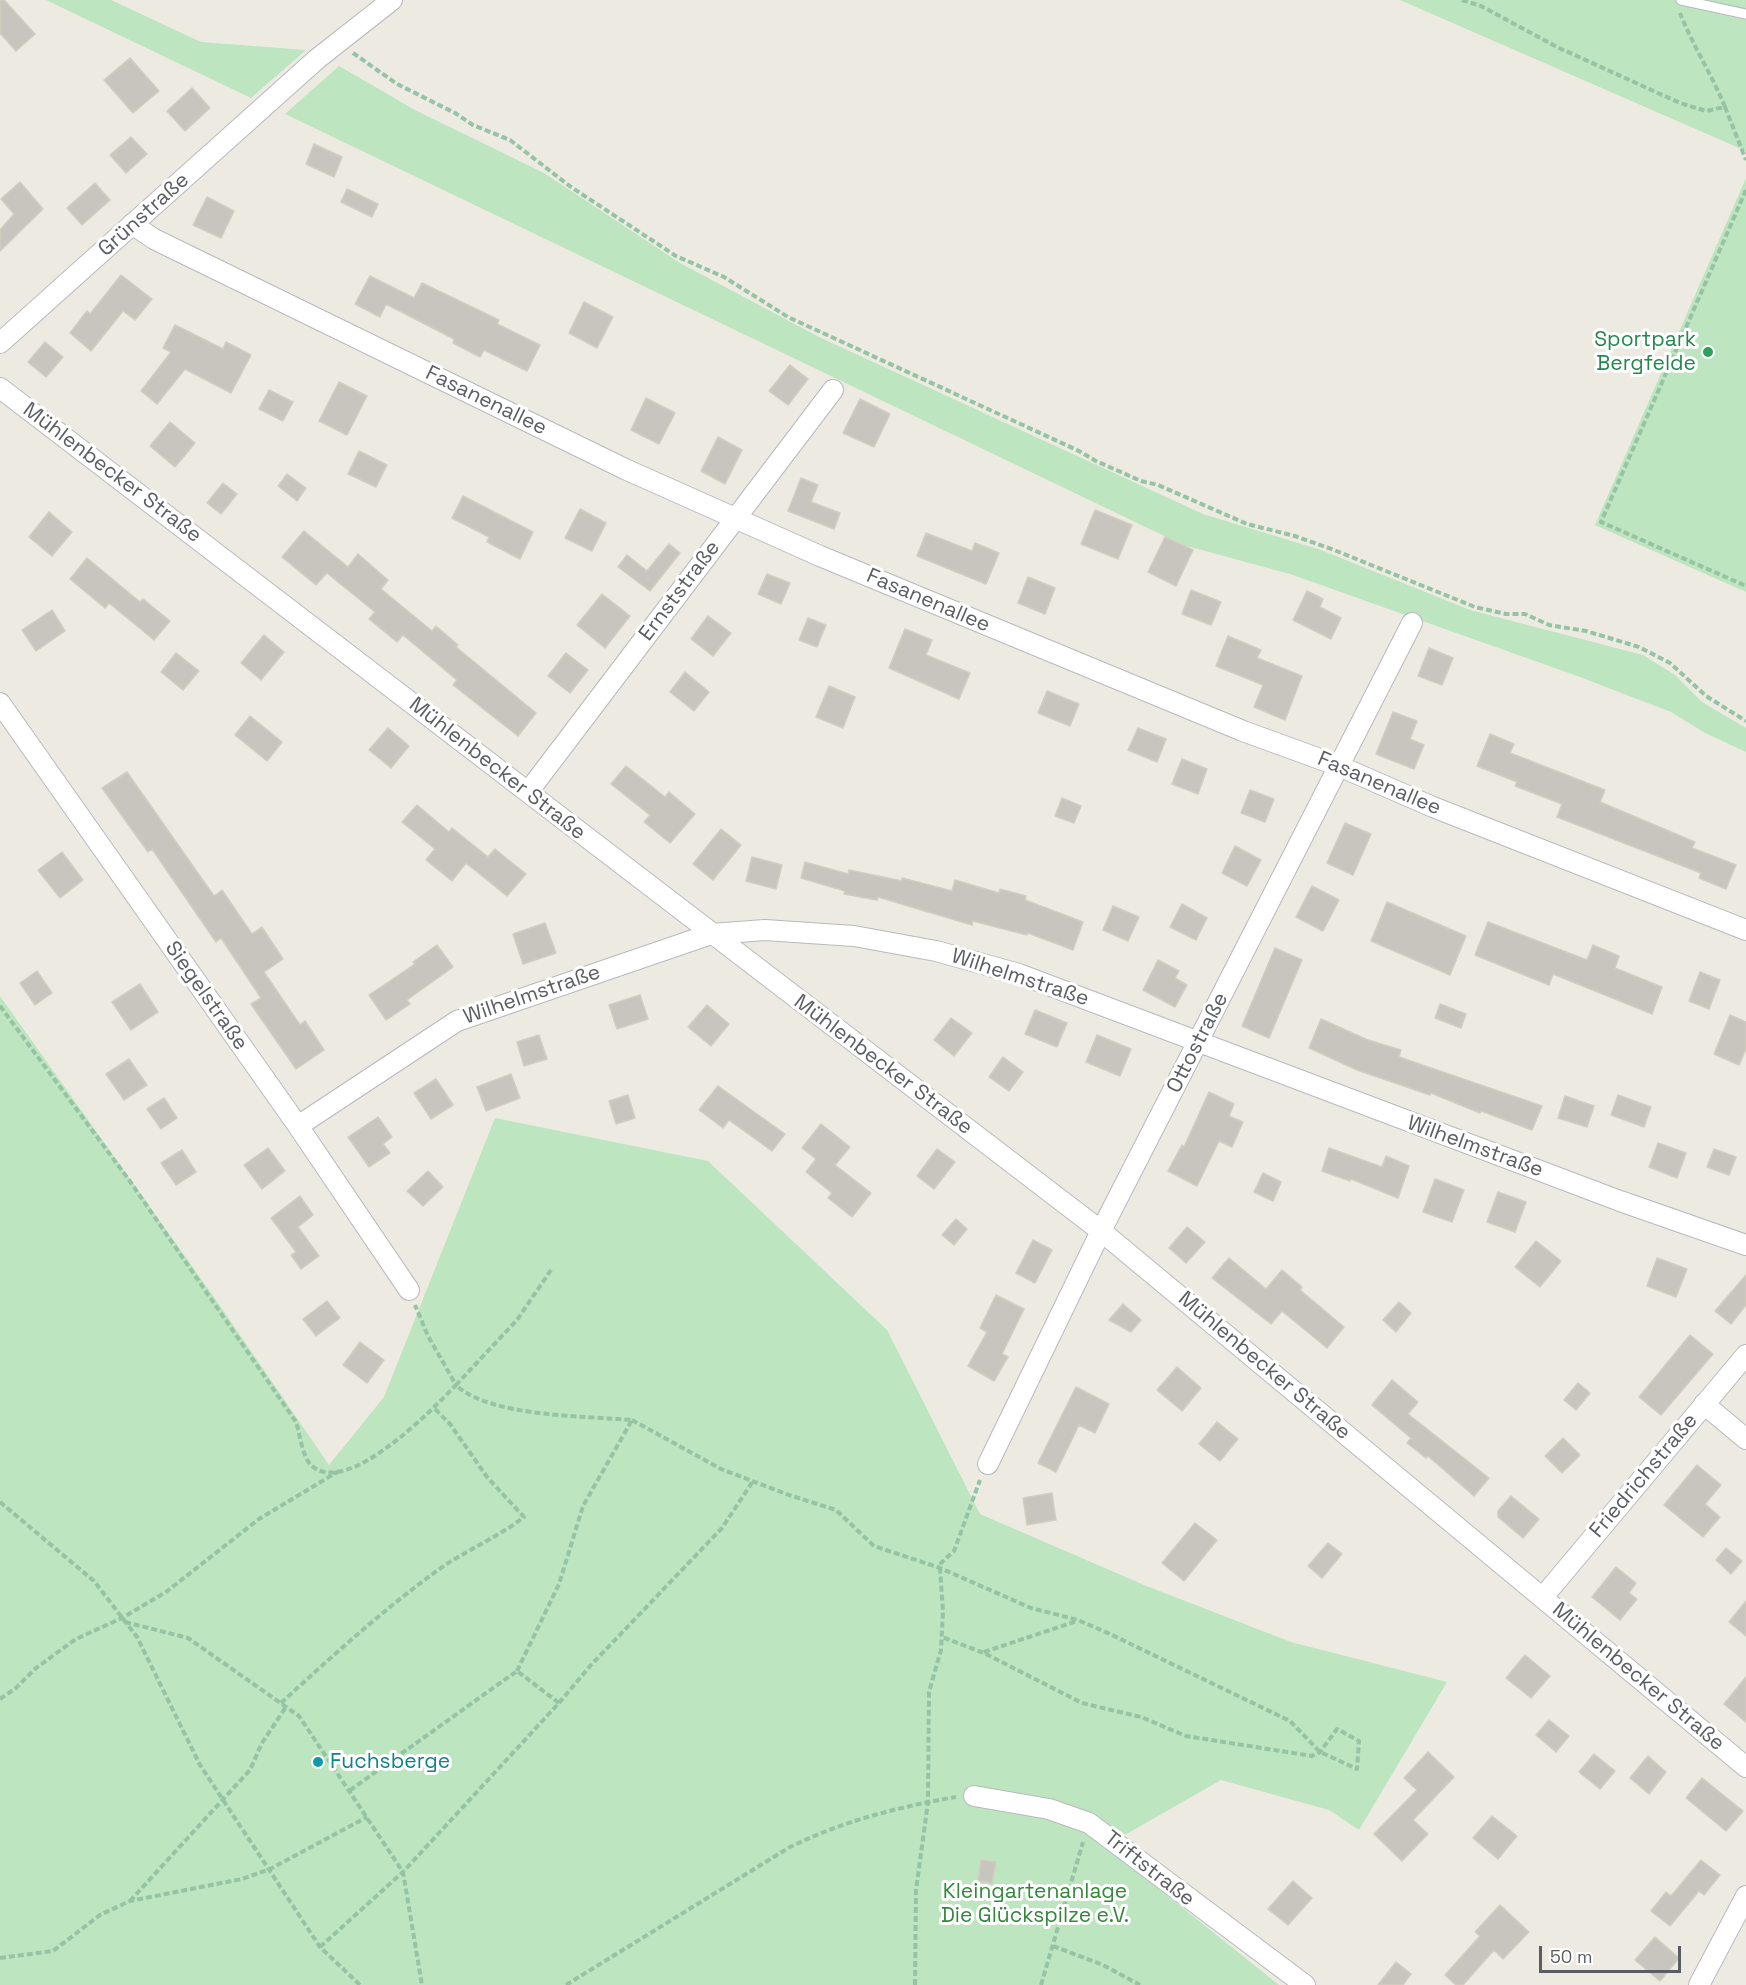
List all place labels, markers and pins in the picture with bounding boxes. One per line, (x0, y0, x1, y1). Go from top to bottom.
place label: Sportpark Bergfelde (1594, 327, 1696, 377)
marker: Sportpark Bergfelde (1701, 345, 1715, 359)
place label: Fuchsberge (330, 1749, 450, 1775)
marker: Fuchsberge (311, 1755, 325, 1769)

